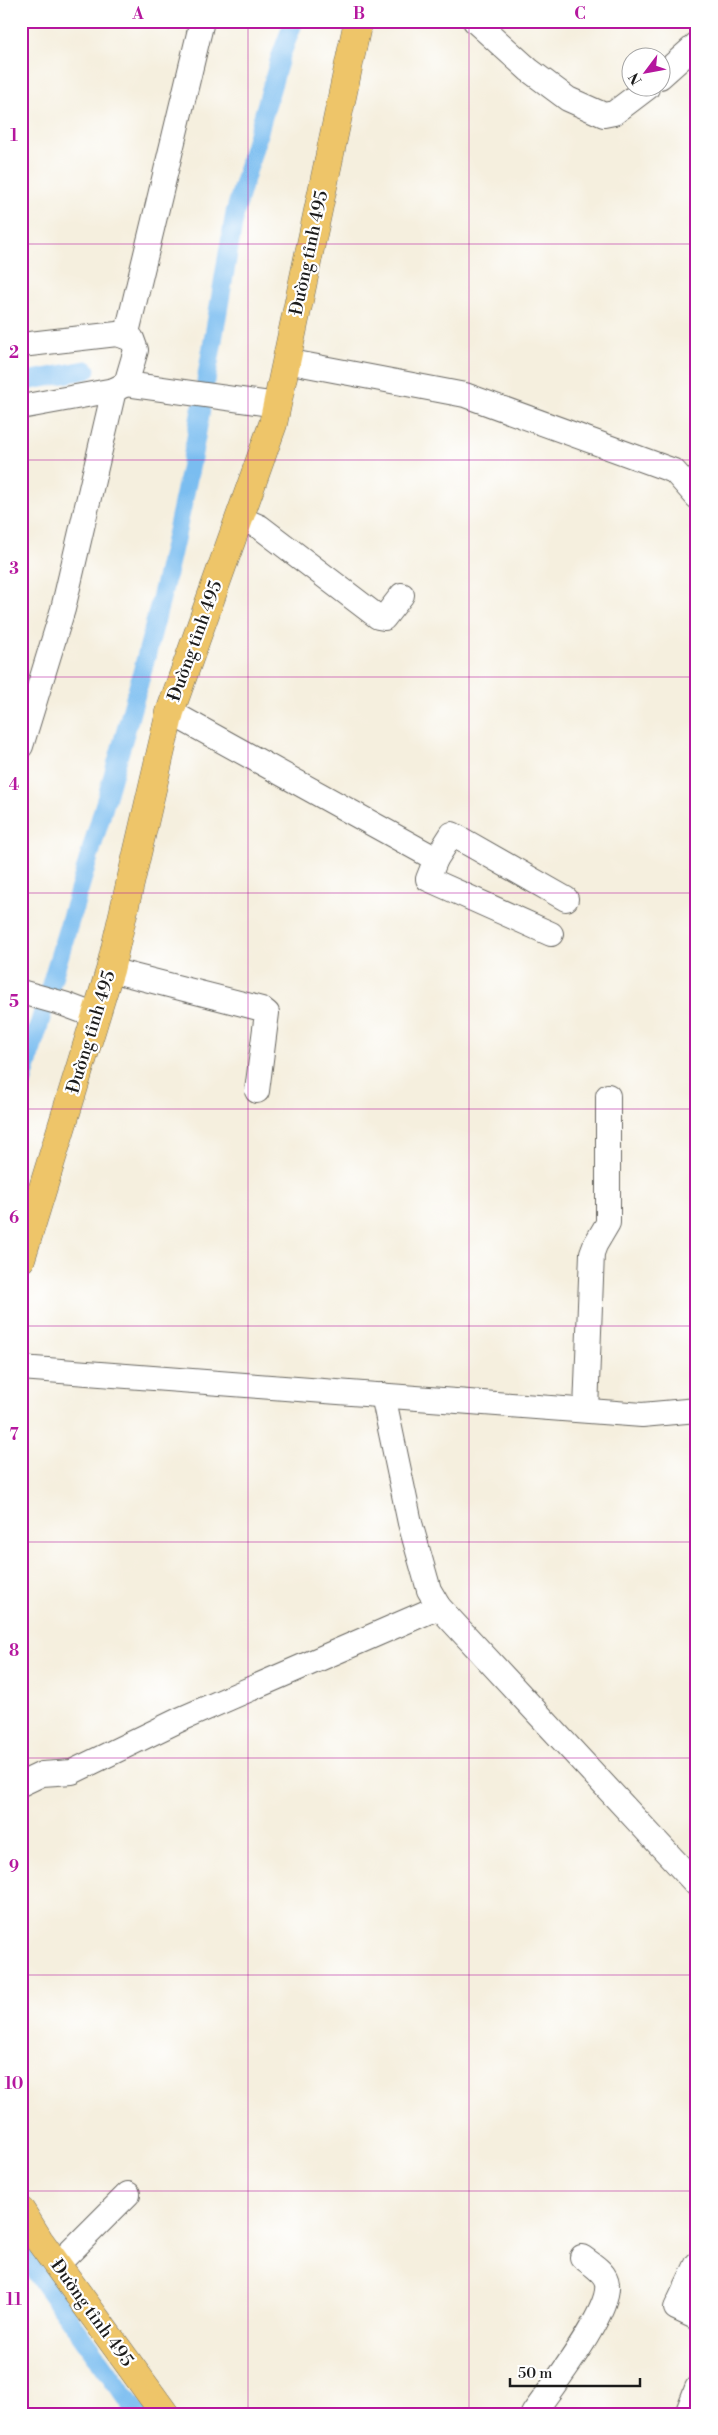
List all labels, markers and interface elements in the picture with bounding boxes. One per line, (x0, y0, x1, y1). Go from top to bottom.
text: A (131, 4, 144, 24)
text: B (353, 4, 365, 24)
text: C (574, 4, 586, 24)
north arrow (620, 48, 670, 98)
text: N (625, 69, 646, 88)
text: 1 (10, 126, 18, 146)
street label: Đường tỉnh 495 (285, 188, 333, 318)
text: 2 (9, 343, 19, 363)
text: 3 (9, 559, 19, 579)
street label: Đường tỉnh 495 (162, 577, 228, 705)
text: 4 (9, 775, 20, 795)
street label: Đường tỉnh 495 (61, 968, 121, 1096)
text: 5 (9, 992, 19, 1012)
text: 6 (9, 1208, 19, 1228)
text: 7 (9, 1425, 19, 1445)
text: 8 (9, 1641, 19, 1661)
text: 9 (9, 1857, 19, 1877)
text: 10 (5, 2074, 23, 2094)
street label: Đường tỉnh 495 (45, 2255, 139, 2371)
text: 11 (6, 2290, 22, 2310)
scale bar (510, 2355, 640, 2387)
text: 50 m (518, 2364, 552, 2383)

